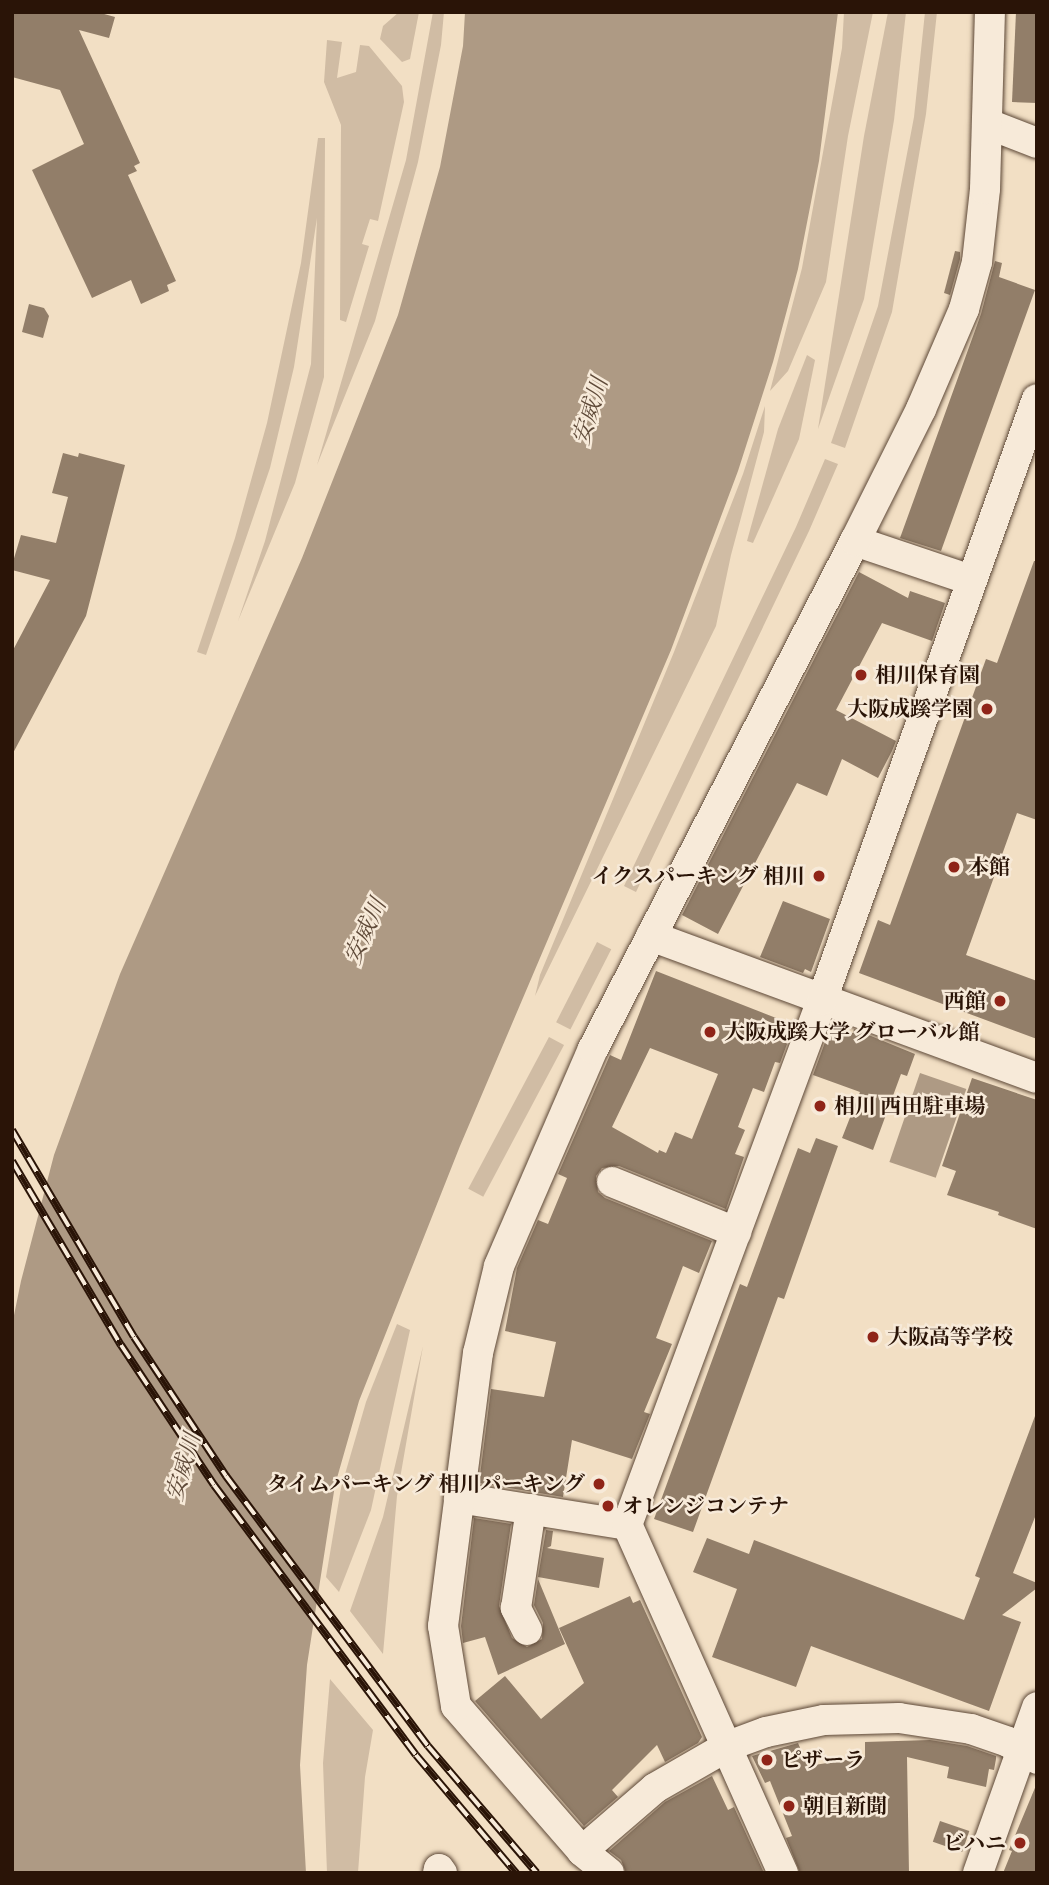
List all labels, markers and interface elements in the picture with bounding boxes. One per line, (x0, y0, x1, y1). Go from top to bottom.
water label: 安威川 (567, 374, 613, 448)
place label: 相川保育園 (875, 662, 980, 688)
marker: 相川保育園 (853, 667, 869, 683)
place label: 大阪成蹊学園 (847, 696, 973, 722)
marker: 大阪成蹊学園 (979, 701, 995, 717)
place label: 本館 (968, 854, 1010, 880)
marker: 本館 (946, 859, 962, 875)
place label: イクスパーキング 相川 (590, 863, 805, 889)
marker: イクスパーキング 相川 (811, 868, 827, 884)
water label: 安威川 (338, 894, 392, 968)
place label: 西館 (944, 988, 986, 1014)
marker: 西館 (992, 993, 1008, 1009)
place label: 大阪成蹊大学 グローバル館 (724, 1019, 981, 1045)
marker: 大阪成蹊大学 グローバル館 (702, 1024, 718, 1040)
place label: 相川 西田駐車場 (834, 1093, 986, 1119)
marker: 相川 西田駐車場 (812, 1098, 828, 1114)
place label: 大阪高等学校 (887, 1324, 1013, 1350)
marker: 大阪高等学校 (865, 1329, 881, 1345)
water label: 安威川 (160, 1430, 206, 1504)
place label: タイムパーキング 相川パーキング (265, 1471, 585, 1497)
marker: タイムパーキング 相川パーキング (591, 1476, 607, 1492)
place label: オレンジコンテナ (622, 1493, 790, 1519)
marker: オレンジコンテナ (600, 1498, 616, 1514)
place label: ピザーラ (781, 1747, 865, 1773)
marker: ピザーラ (759, 1752, 775, 1768)
place label: 朝日新聞 (803, 1793, 887, 1819)
marker: 朝日新聞 (781, 1798, 797, 1814)
place label: ビハニ (943, 1830, 1006, 1856)
marker: ビハニ (1012, 1835, 1028, 1851)

